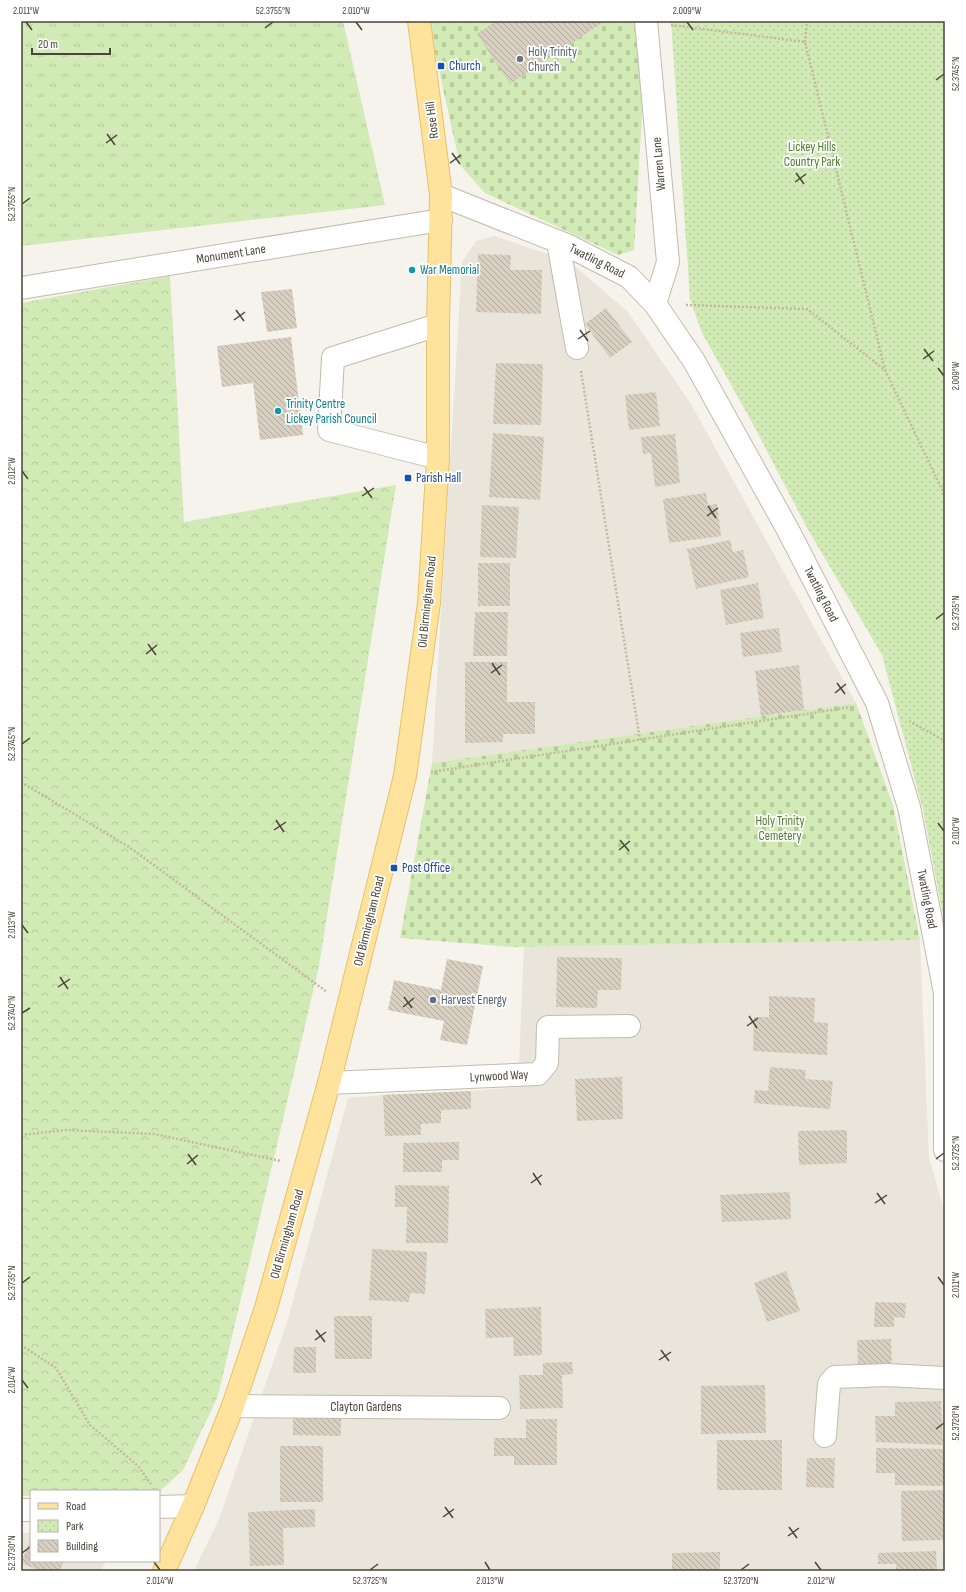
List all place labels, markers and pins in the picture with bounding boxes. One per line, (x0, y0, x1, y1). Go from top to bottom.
place label: Holy Trinity Church (528, 44, 577, 75)
marker: Holy Trinity Church (515, 54, 525, 64)
place label: Church (449, 58, 481, 74)
marker: Church (436, 61, 446, 71)
place label: War Memorial (420, 262, 479, 278)
marker: War Memorial (407, 265, 417, 275)
place label: Trinity Centre Lickey Parish Council (286, 396, 377, 427)
marker: Trinity Centre Lickey Parish Council (273, 406, 283, 416)
place label: Parish Hall (416, 470, 461, 486)
marker: Parish Hall (403, 473, 413, 483)
place label: Post Office (402, 860, 450, 876)
marker: Post Office (389, 863, 399, 873)
place label: Harvest Energy (441, 992, 507, 1008)
marker: Harvest Energy (428, 995, 438, 1005)

